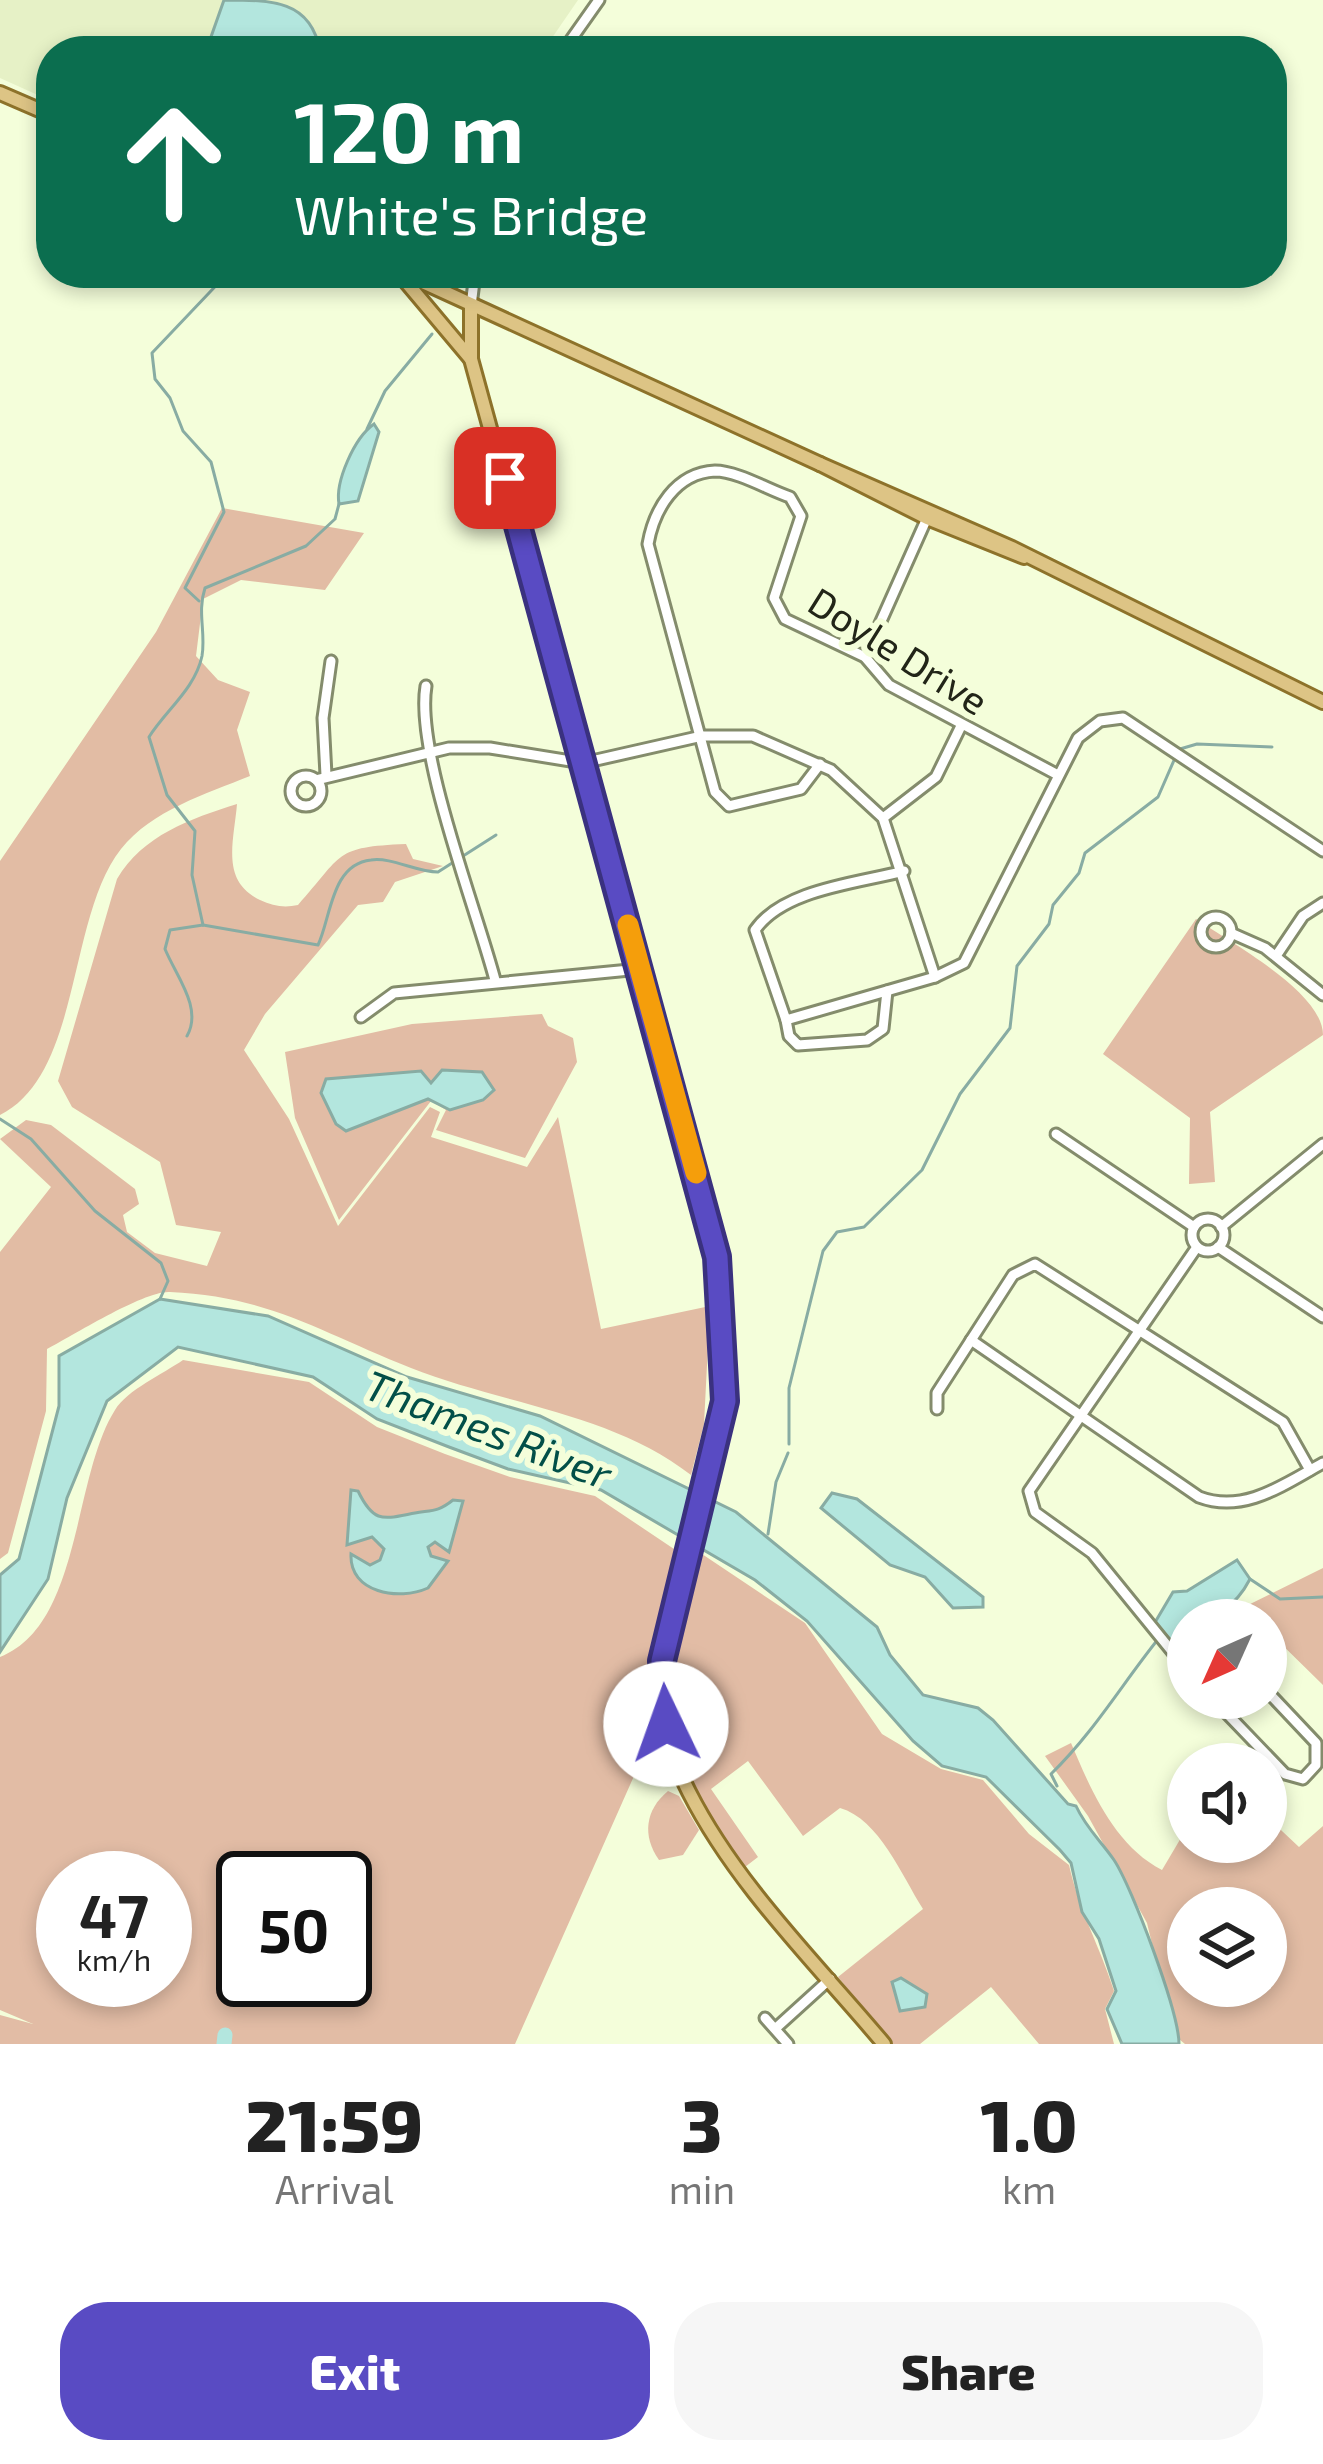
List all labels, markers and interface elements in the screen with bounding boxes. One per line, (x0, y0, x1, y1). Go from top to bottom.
text: 120 m (294, 79, 524, 180)
icon: ahead (96, 84, 252, 240)
text: White's Bridge (294, 181, 648, 246)
pin (454, 427, 556, 529)
icon: arrive (472, 445, 538, 511)
street label: Doyle Drive (801, 576, 997, 724)
water label: Thames River (359, 1358, 621, 1498)
north arrow (1167, 1599, 1287, 1719)
map controls (1167, 1599, 1287, 2007)
position arrow (603, 1661, 729, 1787)
button: sound (1167, 1743, 1287, 1863)
speed limit sign: 50 (216, 1851, 372, 2007)
text: 47 (79, 1878, 149, 1950)
button: layers (1167, 1887, 1287, 2007)
text: km/h (77, 1941, 151, 1977)
text: 21:59 (245, 2080, 423, 2166)
text: 3 (681, 2080, 723, 2166)
text: 1.0 (981, 2080, 1078, 2166)
text: Arrival (275, 2165, 394, 2212)
text: min (669, 2165, 735, 2212)
text: km (1002, 2165, 1056, 2212)
button: Exit (60, 2302, 650, 2440)
button: Share (674, 2302, 1263, 2440)

